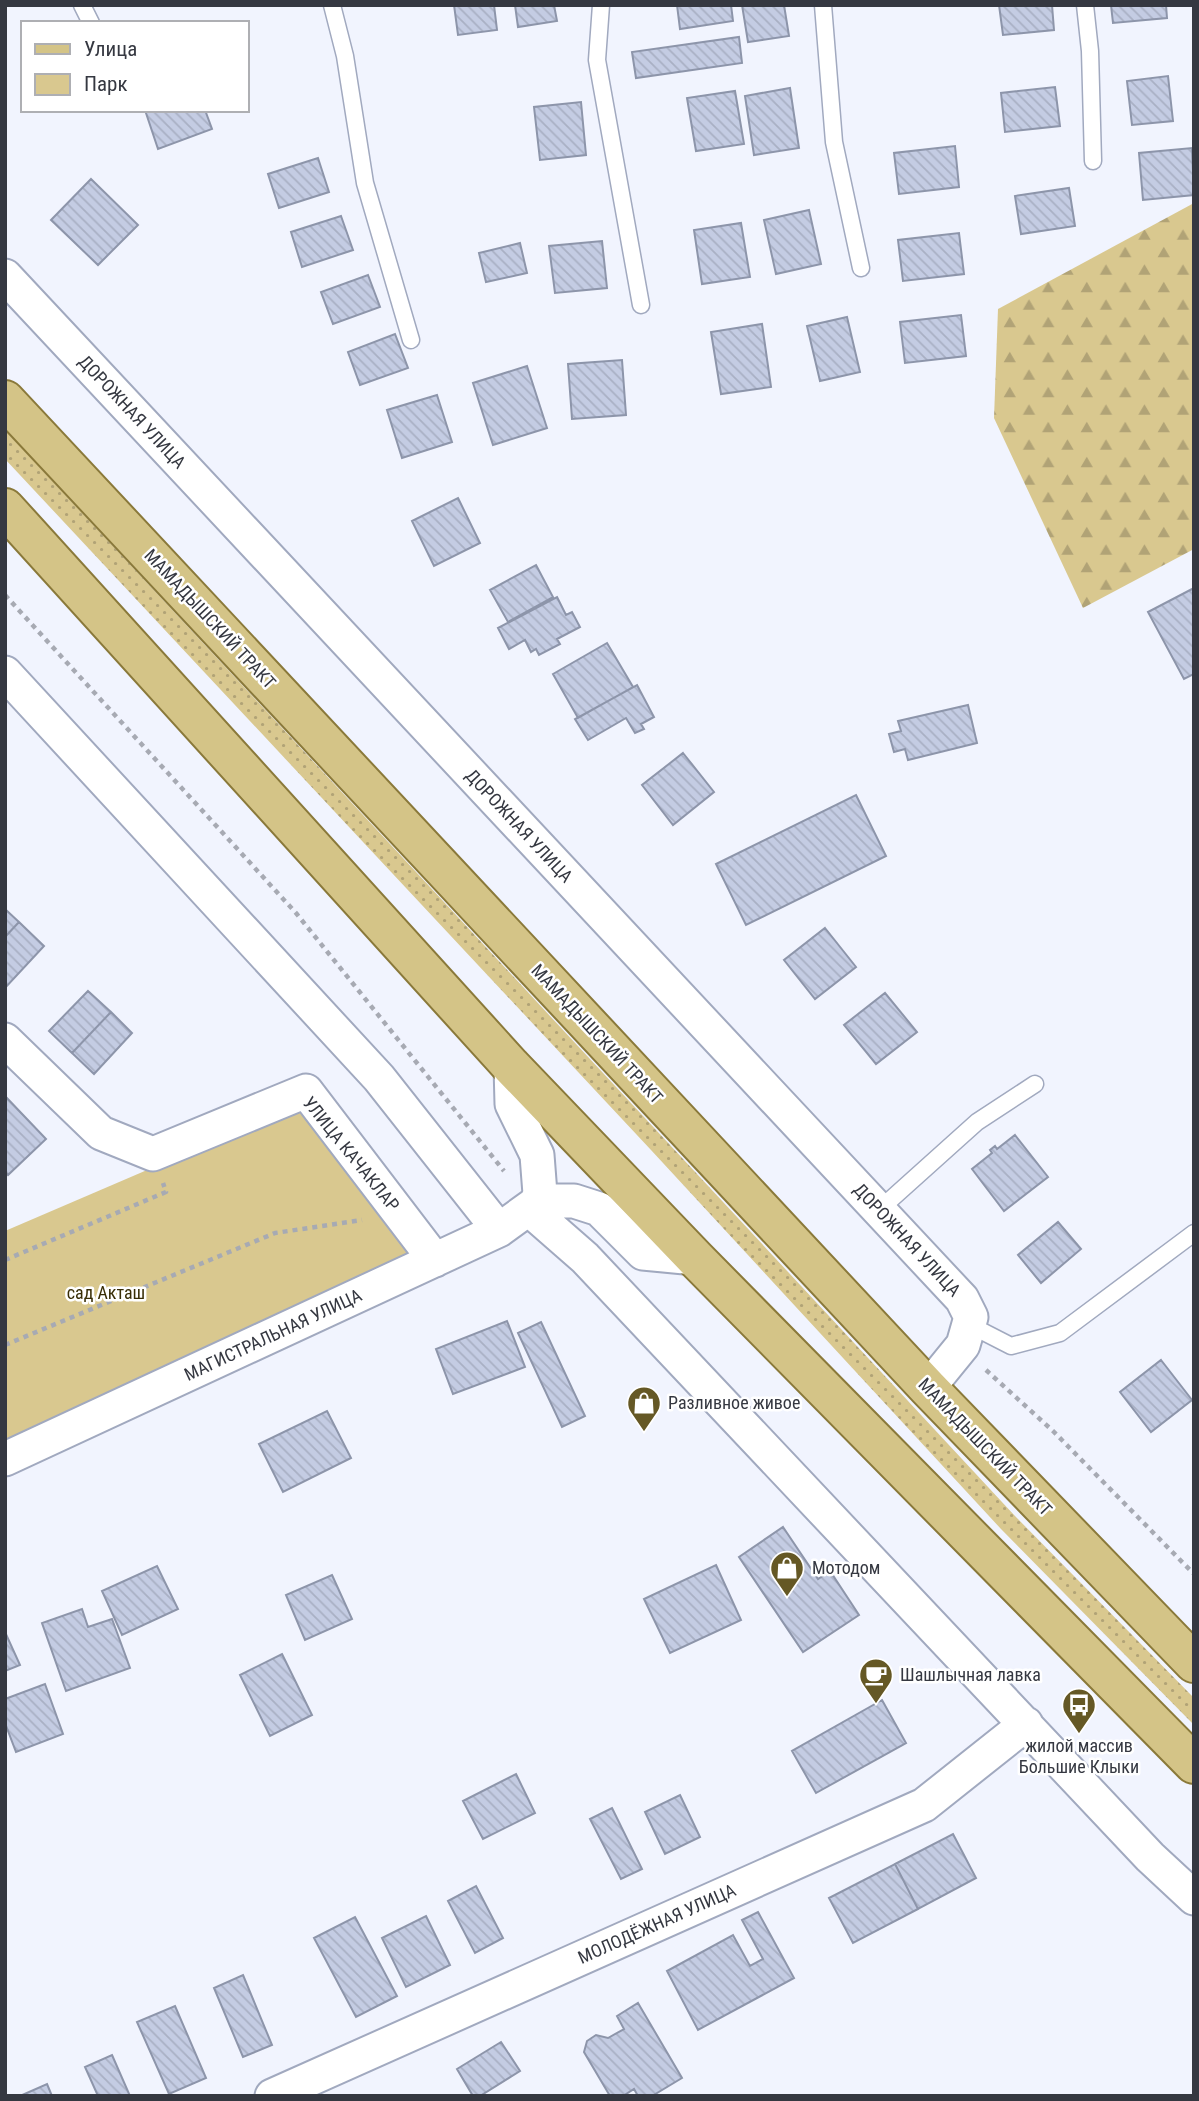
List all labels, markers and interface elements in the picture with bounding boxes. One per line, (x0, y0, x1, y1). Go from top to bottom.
legend (21, 21, 248, 112)
text: Улица (84, 37, 137, 61)
text: Парк (84, 72, 128, 96)
street label: ДОРОЖНАЯ УЛИЦА (75, 351, 191, 473)
street label: МАМАДЫШСКИЙ ТРАКТ (140, 545, 280, 693)
street label: ДОРОЖНАЯ УЛИЦА (462, 765, 578, 887)
street label: МАМАДЫШСКИЙ ТРАКТ (527, 960, 667, 1108)
street label: УЛИЦА КАЧАКЛАР (299, 1092, 404, 1215)
street label: ДОРОЖНАЯ УЛИЦА (850, 1179, 966, 1301)
park label: сад Акташ (67, 1282, 145, 1303)
street label: МАГИСТРАЛЬНАЯ УЛИЦА (181, 1284, 365, 1385)
street label: МАМАДЫШСКИЙ ТРАКТ (914, 1374, 1056, 1520)
shop icon: Разливное живое (625, 1384, 663, 1433)
place label: Разливное живое (668, 1392, 800, 1413)
shop icon: Мотодом (768, 1549, 806, 1598)
place label: Мотодом (812, 1557, 880, 1578)
cafe icon: Шашлычная лавка (857, 1656, 895, 1705)
place label: Шашлычная лавка (900, 1664, 1041, 1685)
bus stop icon: жилой массив Большие Клыки (1060, 1686, 1098, 1735)
place label: жилой массив Большие Клыки (1019, 1735, 1139, 1777)
street label: МОЛОДЁЖНАЯ УЛИЦА (575, 1879, 739, 1968)

